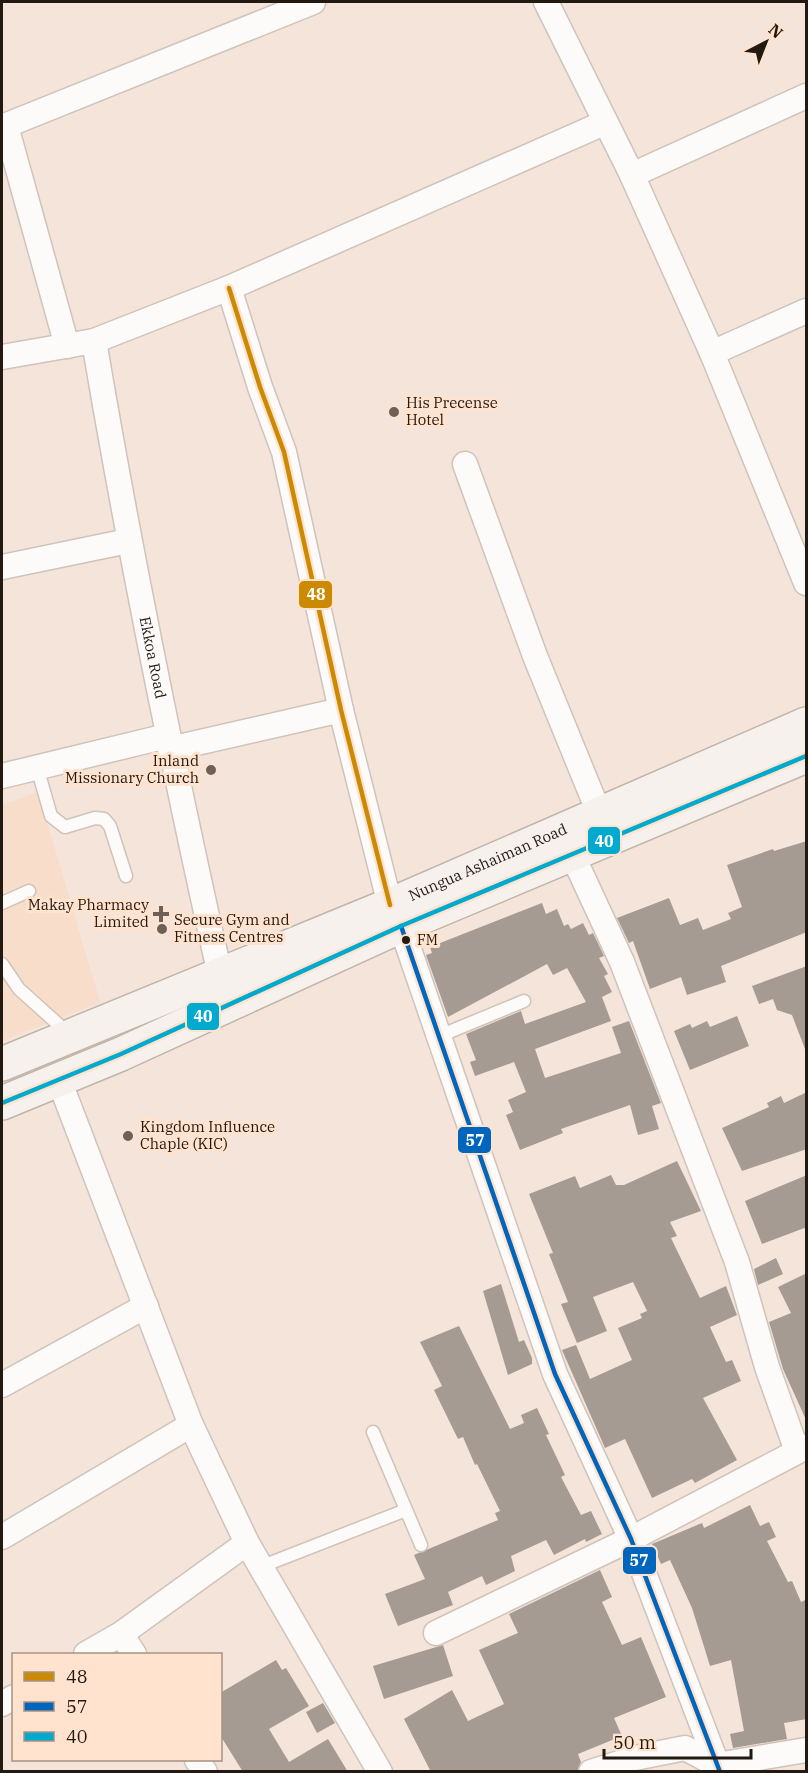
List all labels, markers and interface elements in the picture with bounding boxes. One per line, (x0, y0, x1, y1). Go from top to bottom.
north arrow (736, 12, 796, 72)
text: N (765, 19, 787, 43)
place label: His Precense Hotel (406, 393, 498, 429)
marker: His Precense Hotel (387, 405, 401, 419)
line badge: 48 (298, 580, 333, 609)
text: 48 (306, 584, 326, 604)
street label: Ekkoa Road (136, 615, 171, 700)
place label: Inland Missionary Church (65, 751, 199, 787)
marker: Inland Missionary Church (204, 763, 218, 777)
street label: Nungua Ashaiman Road (405, 819, 570, 905)
line badge: 40 (587, 826, 621, 855)
text: 40 (594, 831, 614, 851)
place label: Makay Pharmacy Limited (28, 895, 149, 931)
marker: Makay Pharmacy Limited (154, 907, 168, 921)
place label: Secure Gym and Fitness Centres (174, 910, 290, 946)
marker: Secure Gym and Fitness Centres (155, 922, 169, 936)
place label: FM (417, 931, 438, 949)
marker: FM (400, 934, 412, 946)
line badge: 40 (186, 1002, 220, 1031)
text: 40 (193, 1006, 213, 1026)
place label: Kingdom Influence Chaple (KIC) (140, 1117, 275, 1153)
line badge: 57 (457, 1126, 492, 1154)
marker: Kingdom Influence Chaple (KIC) (121, 1129, 135, 1143)
text: 57 (465, 1130, 485, 1150)
line badge: 57 (622, 1546, 657, 1575)
text: 57 (629, 1550, 649, 1570)
legend (12, 1653, 222, 1761)
text: 48 (66, 1665, 88, 1688)
text: 57 (66, 1695, 88, 1718)
scale bar (604, 1722, 751, 1760)
text: 40 (66, 1725, 88, 1748)
text: 50 m (613, 1731, 656, 1754)

